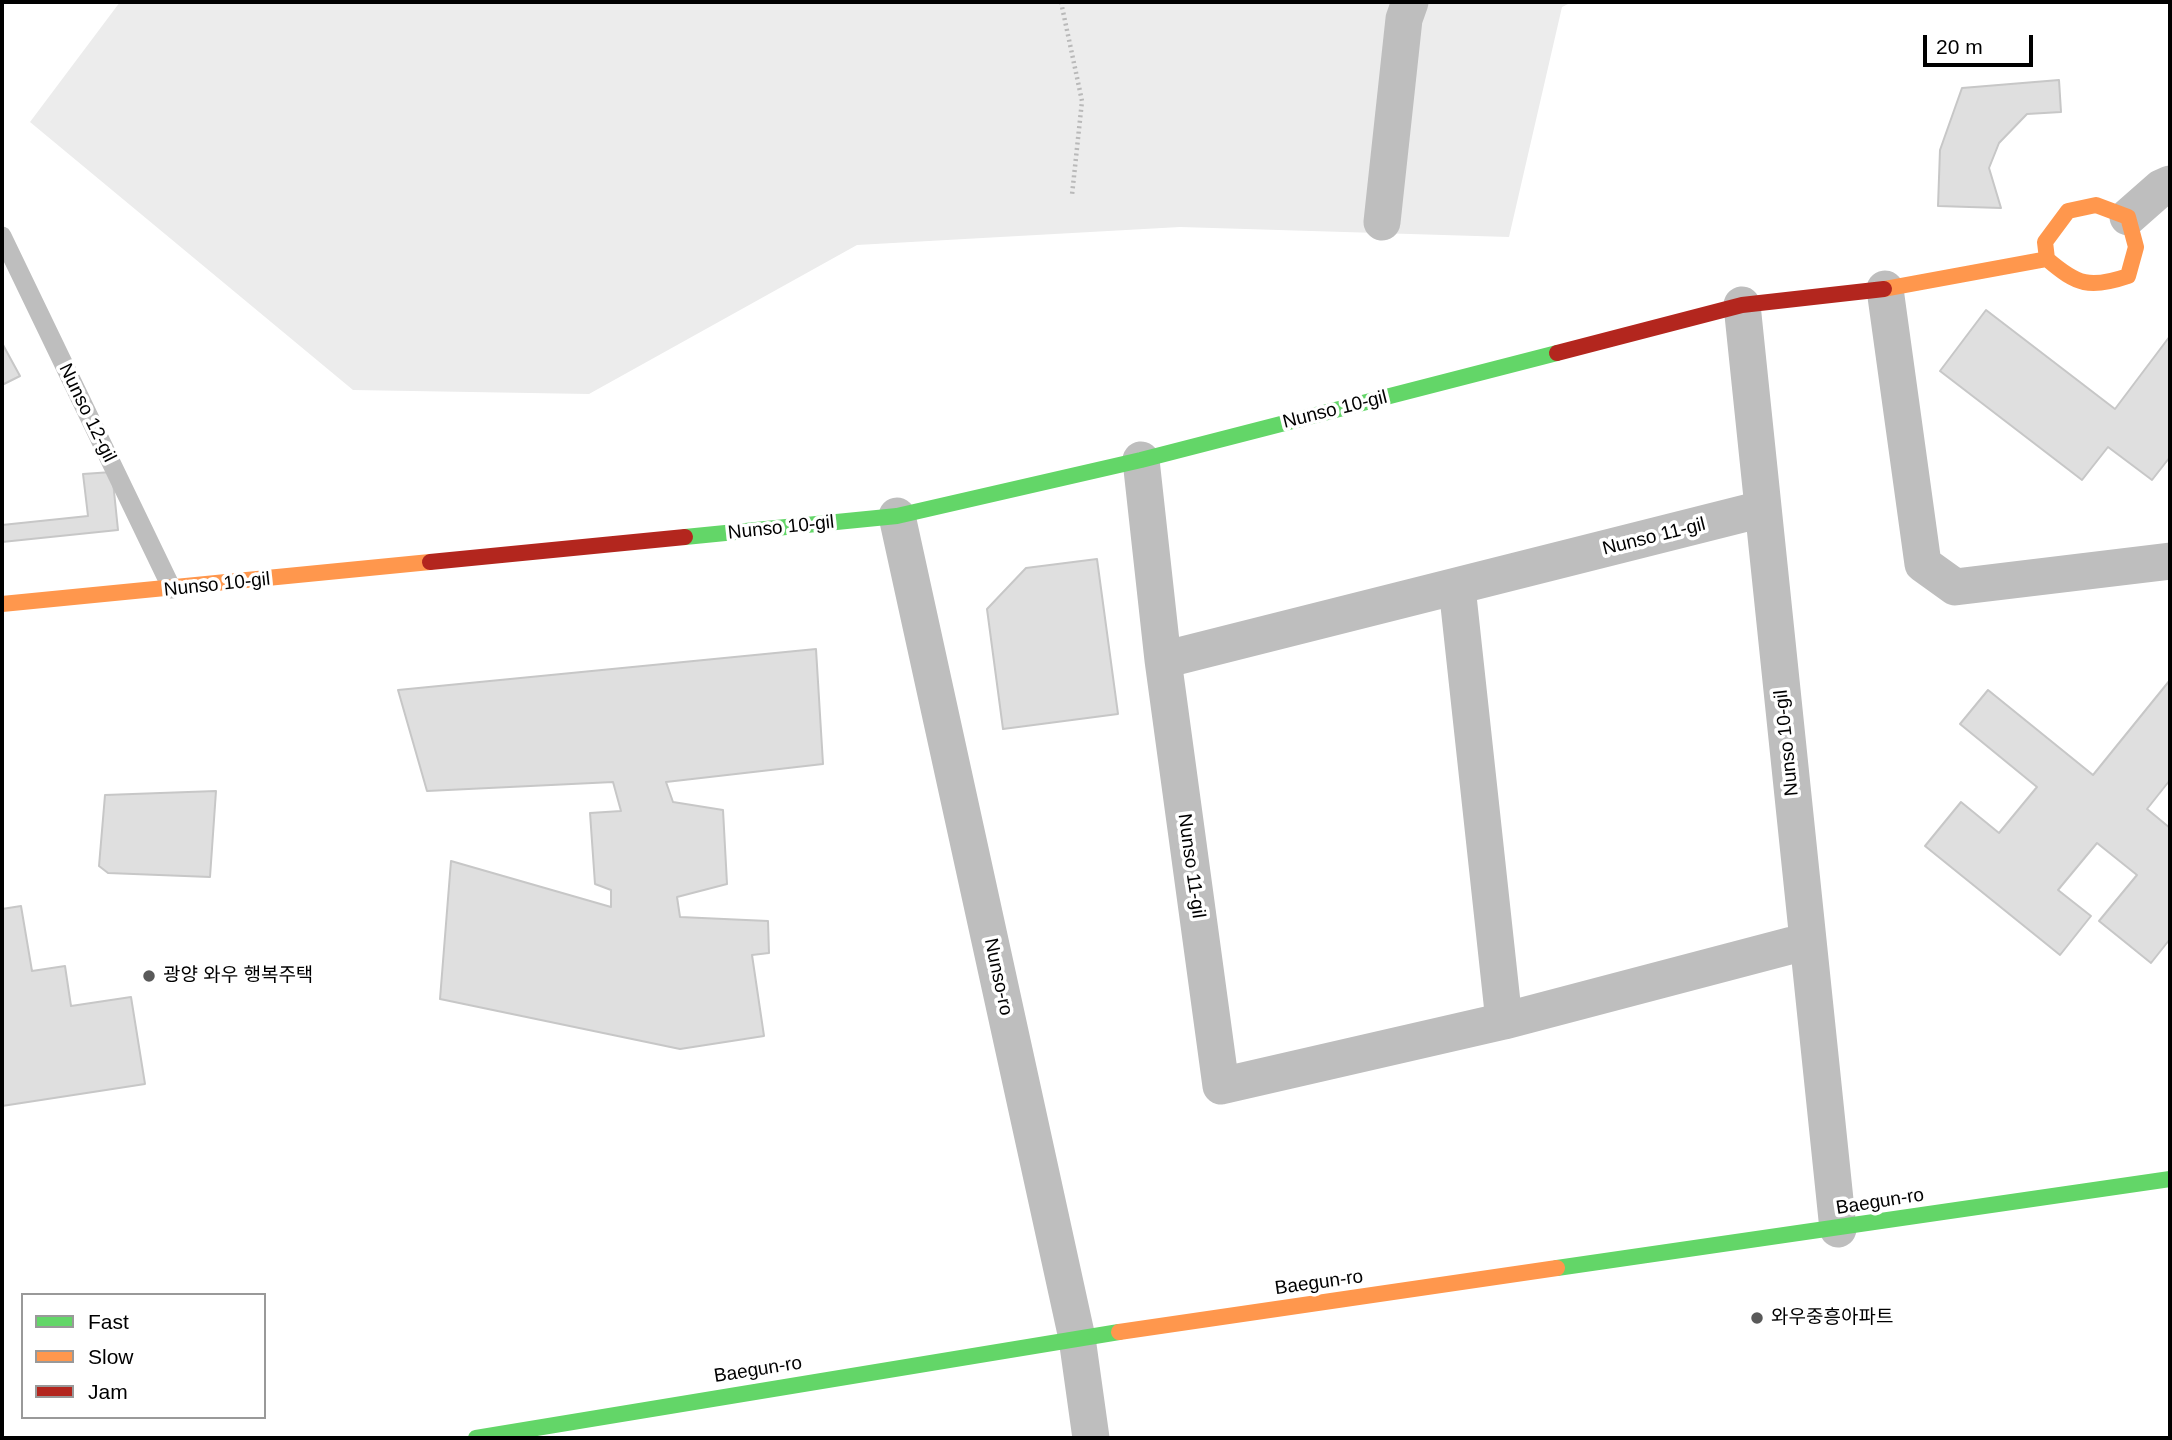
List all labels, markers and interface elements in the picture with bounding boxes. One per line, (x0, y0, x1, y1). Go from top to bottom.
scale bar (1927, 21, 2037, 65)
text: 20 m (1936, 35, 1983, 58)
street label: Nunso 12-gil (53, 360, 121, 466)
street label: Nunso 10-gil (1280, 386, 1390, 434)
street label: Nunso 10-gil (727, 511, 835, 545)
street label: Nunso 11-gil (1600, 513, 1708, 561)
street label: Nunso 10-gil (163, 568, 271, 602)
street label: Nunso 10-gil (1770, 689, 1804, 797)
street label: Nunso 11-gil (1172, 812, 1210, 920)
street label: Nunso-ro (979, 936, 1017, 1018)
place label: 광양 와우 행복주택 (163, 965, 313, 987)
marker: 광양 와우 행복주택 (141, 968, 157, 984)
street label: Baegun-ro (1834, 1184, 1926, 1220)
street label: Baegun-ro (1273, 1266, 1365, 1300)
legend (21, 1293, 266, 1419)
place label: 와우중흥아파트 (1771, 1307, 1893, 1329)
text: Fast (88, 1310, 129, 1333)
marker: 와우중흥아파트 (1749, 1310, 1765, 1326)
text: Slow (88, 1345, 134, 1368)
street label: Baegun-ro (712, 1352, 804, 1388)
text: Jam (88, 1380, 128, 1403)

